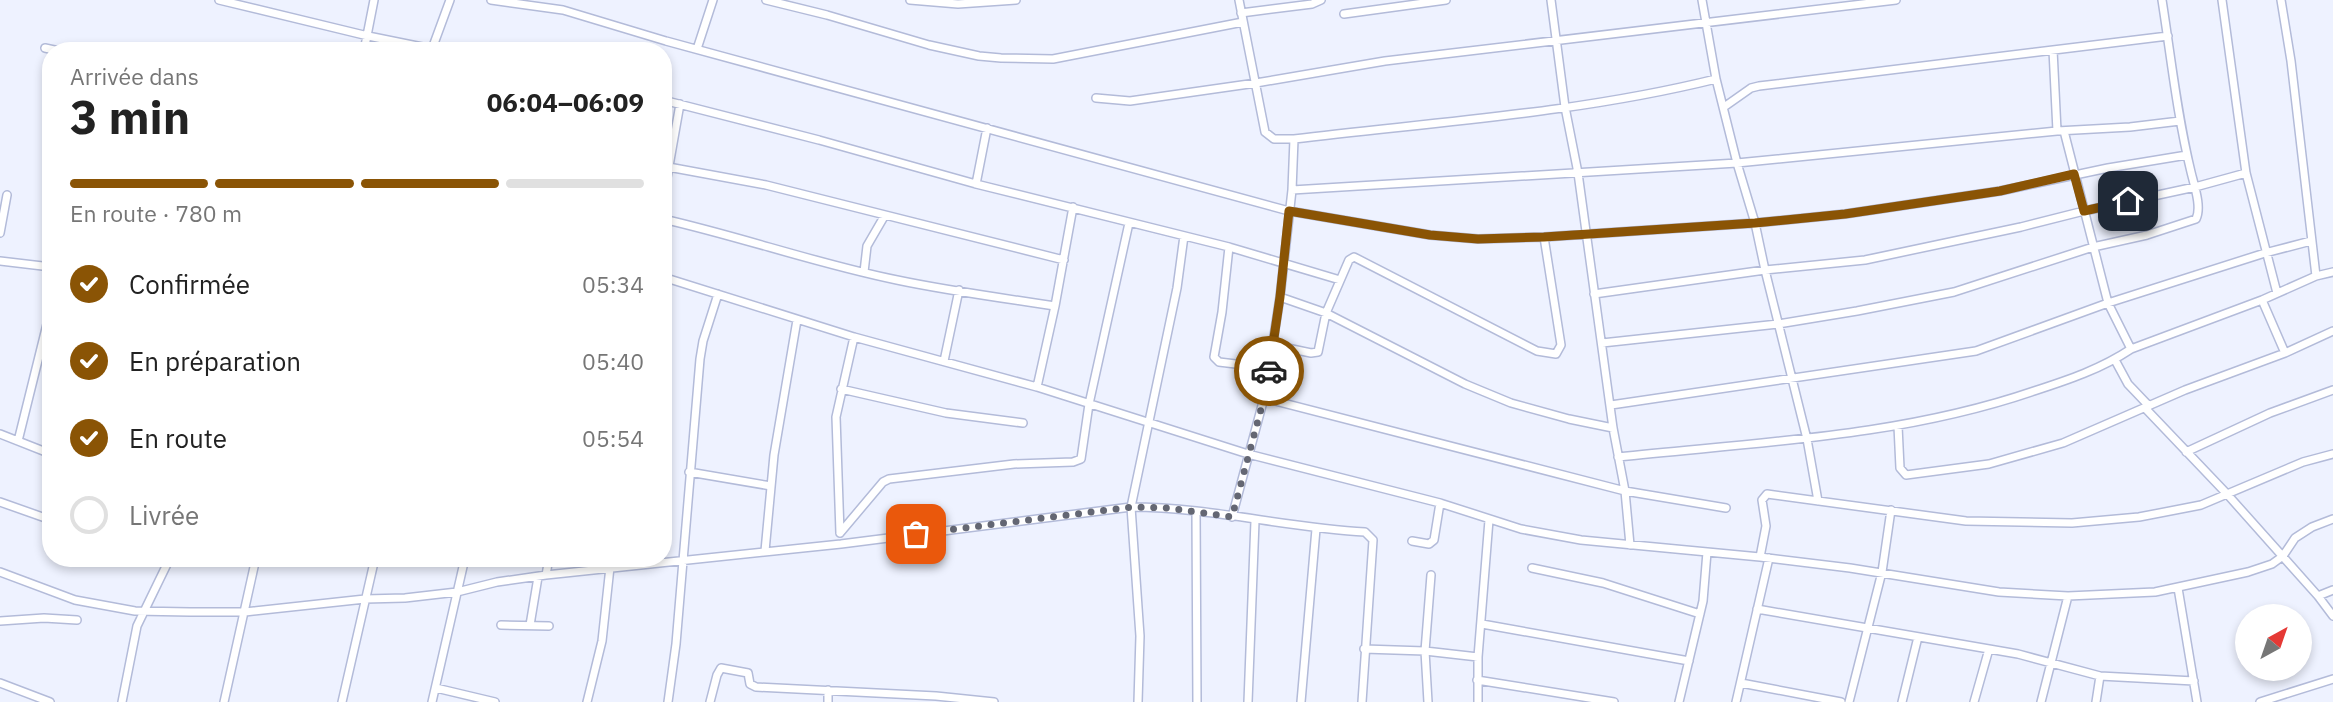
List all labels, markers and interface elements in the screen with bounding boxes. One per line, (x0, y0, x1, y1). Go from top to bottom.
text: Arrivée dans (70, 61, 199, 91)
text: 06:04–06:09 (487, 85, 644, 119)
text: 3 min (70, 87, 190, 147)
pin (2098, 171, 2158, 231)
icon: home (2109, 182, 2147, 220)
text: En route · 780 m (70, 198, 242, 228)
icon: check (70, 265, 108, 303)
text: Confirmée (129, 267, 250, 301)
text: 05:34 (582, 269, 644, 299)
courier (1234, 336, 1304, 406)
icon: check (70, 342, 108, 380)
text: En préparation (129, 344, 301, 378)
text: 05:40 (582, 346, 644, 376)
icon: car (1250, 352, 1288, 390)
icon: check (70, 419, 108, 457)
text: En route (129, 421, 227, 455)
text: 05:54 (582, 423, 644, 453)
text: Livrée (129, 498, 199, 532)
pin (886, 504, 946, 564)
icon: bag (897, 515, 935, 553)
north arrow (2235, 604, 2312, 681)
map controls (2235, 604, 2312, 681)

